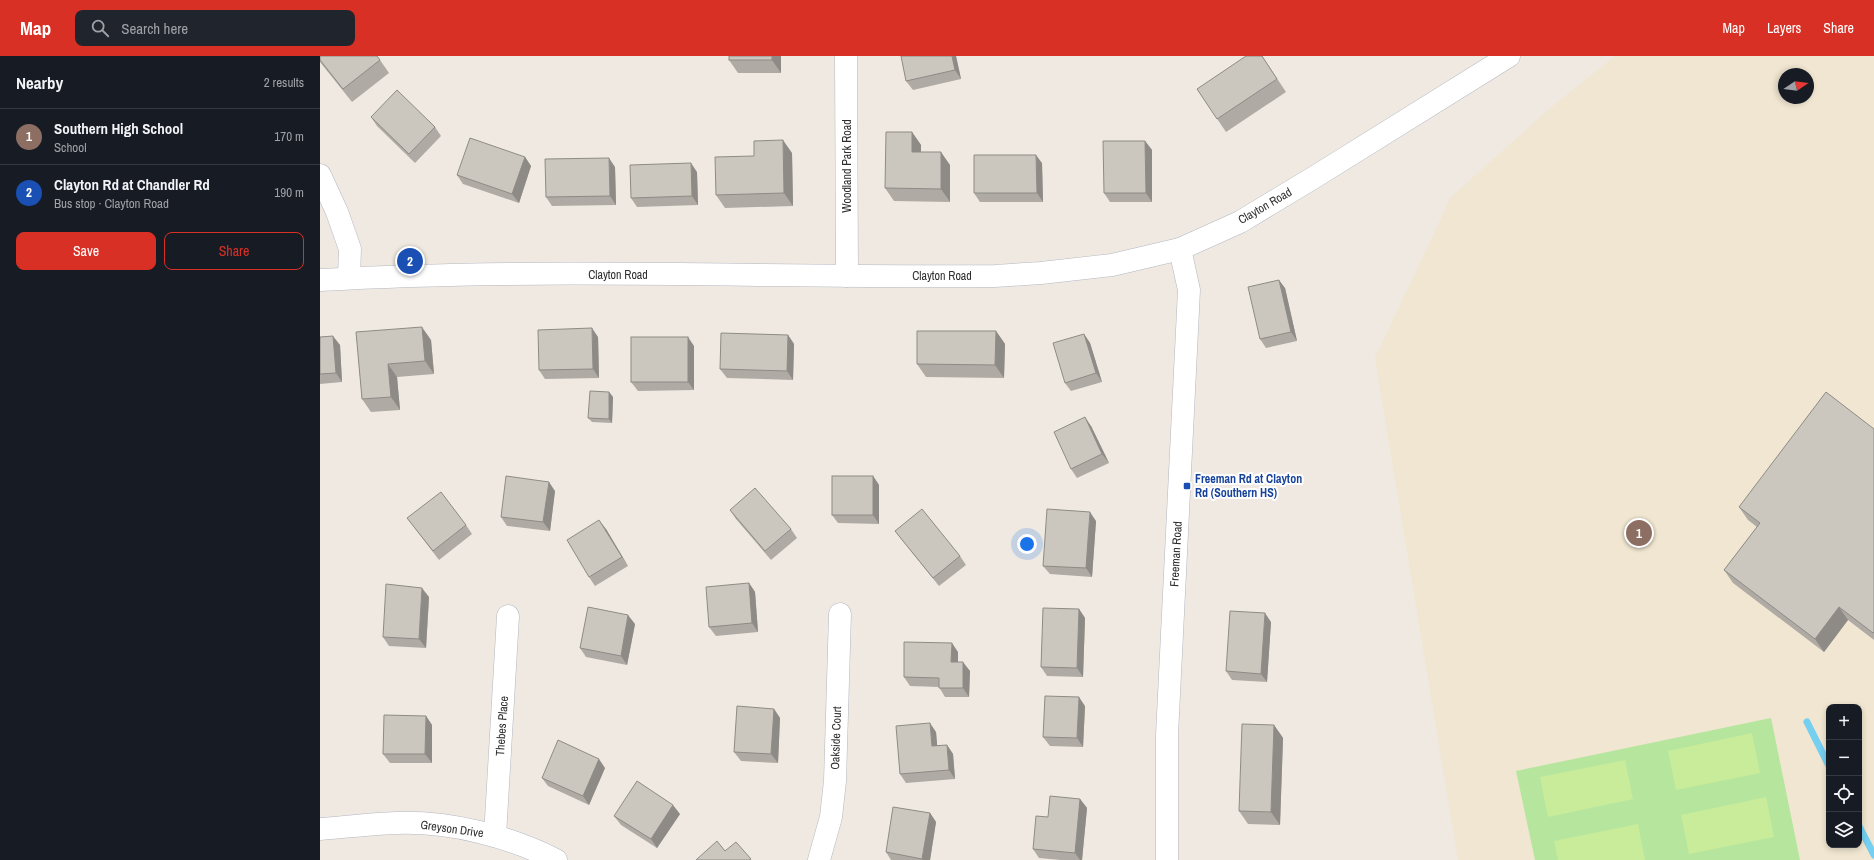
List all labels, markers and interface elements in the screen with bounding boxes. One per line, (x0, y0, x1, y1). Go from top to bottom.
search box (75, 10, 355, 46)
text: Map (20, 15, 51, 41)
icon: search (89, 17, 111, 39)
text: Search here (121, 18, 188, 39)
text: Map (1723, 19, 1745, 37)
text: Layers (1767, 19, 1801, 37)
text: Share (1823, 19, 1854, 37)
north arrow (1778, 68, 1814, 104)
text: Nearby (16, 71, 63, 94)
text: 2 results (264, 74, 304, 91)
text: Southern High School (54, 118, 183, 139)
street label: Woodland Park Road (839, 119, 855, 213)
text: 1 (26, 128, 32, 145)
text: 170 m (274, 128, 304, 145)
text: School (54, 139, 87, 156)
text: Clayton Rd at Chandler Rd (54, 174, 210, 195)
text: 2 (26, 184, 32, 201)
text: 190 m (274, 184, 304, 201)
street label: Clayton Road (1235, 184, 1295, 228)
text: Bus stop · Clayton Road (54, 195, 169, 212)
button: Save (16, 232, 156, 270)
button: Share (164, 232, 304, 270)
pin: 2 (397, 246, 423, 276)
street label: Clayton Road (588, 267, 648, 283)
street label: Clayton Road (912, 268, 972, 284)
place label: Freeman Rd at Clayton Rd (Southern HS) (1195, 471, 1302, 501)
marker: Freeman Rd at Clayton Rd (Southern HS) (1182, 481, 1192, 491)
pin: 1 (1626, 518, 1652, 548)
street label: Freeman Road (1166, 521, 1186, 587)
your location (1017, 534, 1037, 554)
street label: Thebes Place (492, 695, 512, 757)
map controls (1826, 704, 1862, 848)
button: + (1826, 704, 1862, 740)
street label: Oakside Court (827, 706, 845, 770)
button: − (1826, 740, 1862, 776)
button: locate (1826, 776, 1862, 812)
button: layers (1826, 812, 1862, 848)
street label: Greyson Drive (419, 817, 485, 841)

